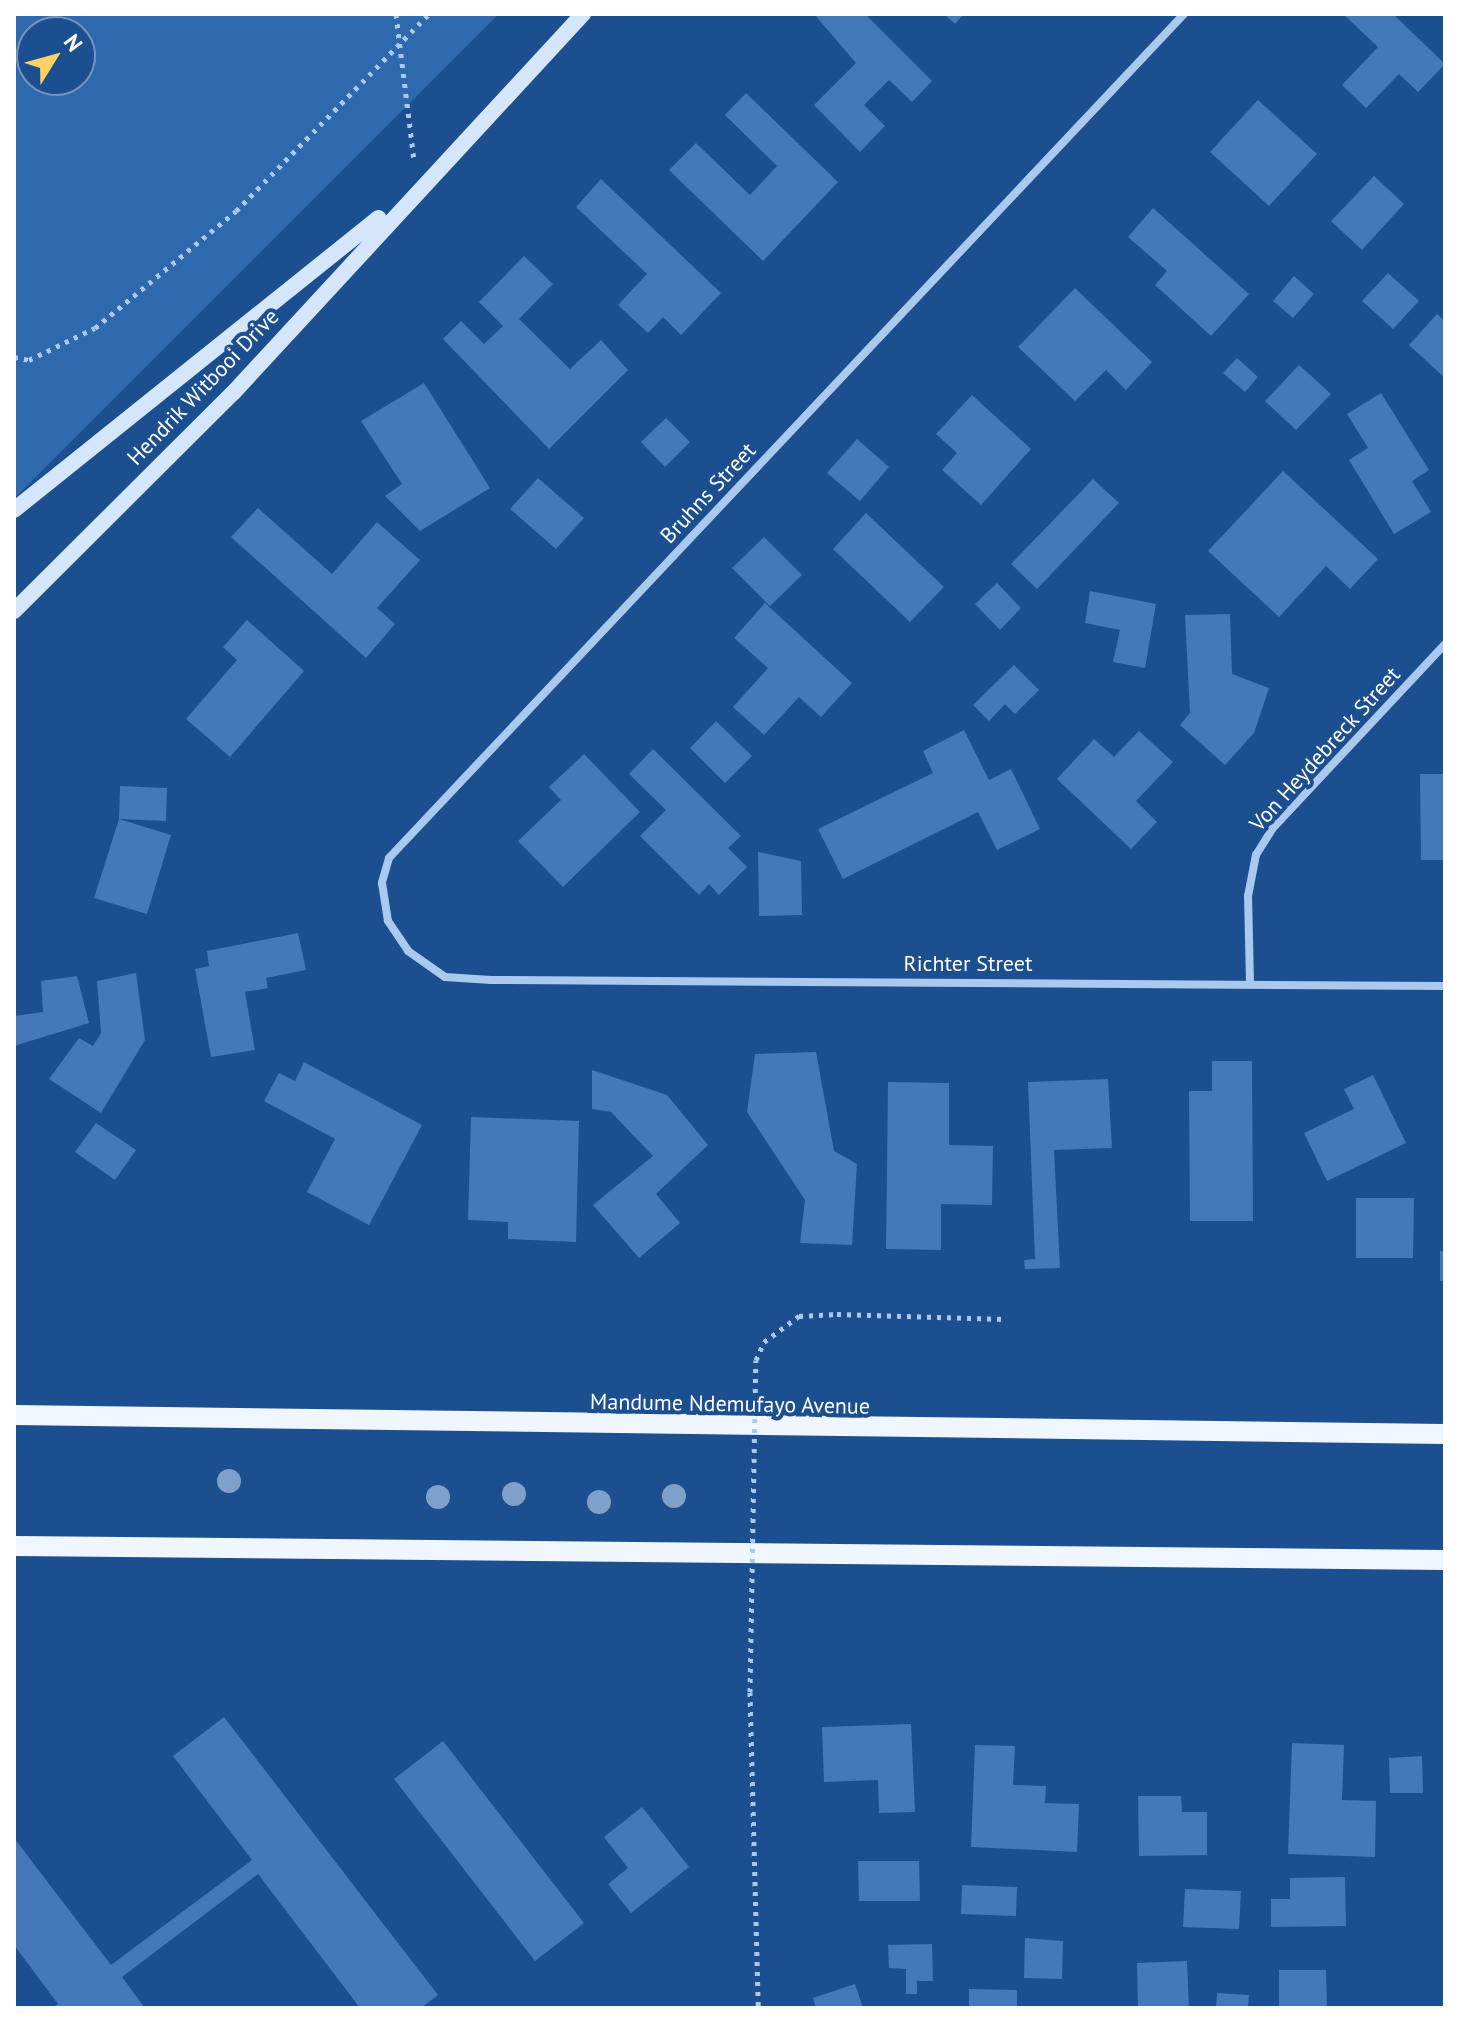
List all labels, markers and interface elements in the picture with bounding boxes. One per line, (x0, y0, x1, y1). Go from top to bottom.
north arrow (16, 16, 96, 96)
text: N (58, 29, 89, 57)
street label: Hendrik Witbooi Drive (121, 303, 285, 471)
street label: Bruhns Street (655, 437, 761, 549)
street label: Von Heydebreck Street (1244, 661, 1406, 837)
street label: Richter Street (904, 951, 1032, 977)
street label: Mandume Ndemufayo Avenue (589, 1388, 871, 1420)

